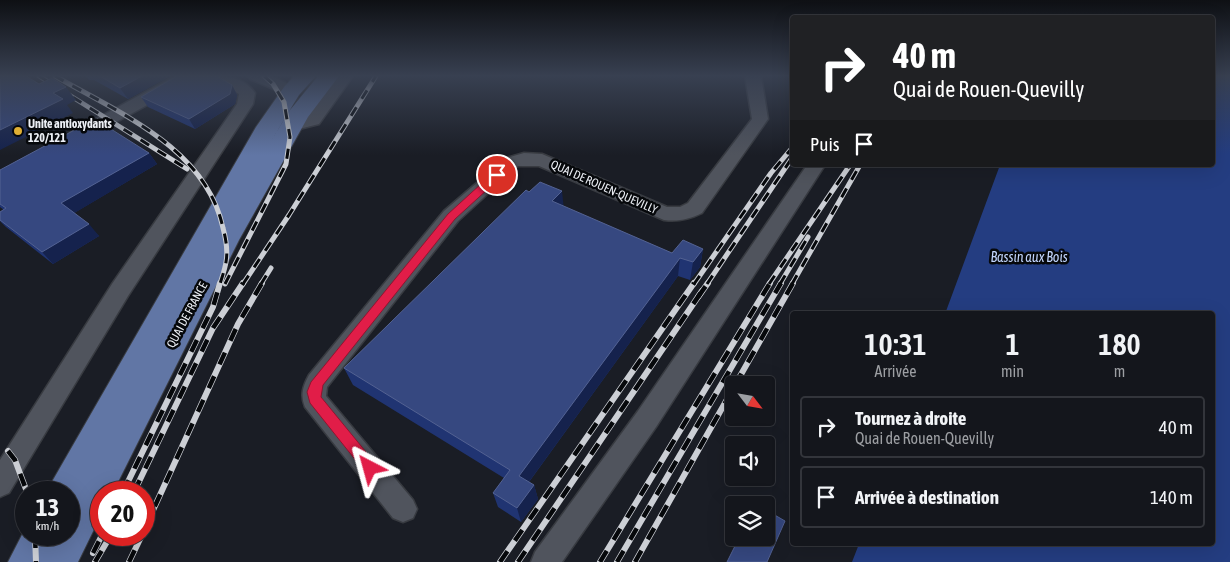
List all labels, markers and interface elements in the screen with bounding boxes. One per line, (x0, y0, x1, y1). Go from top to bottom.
icon: right (810, 35, 875, 100)
text: 40 m (893, 35, 956, 75)
text: Quai de Rouen-Quevilly (893, 76, 1084, 102)
place label: Unite antioxydants 120/121 (28, 117, 112, 145)
marker: Unite antioxydants 120/121 (12, 125, 24, 137)
icon: arrive (850, 130, 878, 158)
text: Puis (810, 133, 840, 155)
pin (476, 154, 518, 196)
street label: QUAI DE ROUEN-QUEVILLY (549, 157, 660, 217)
icon: arrive (483, 161, 511, 189)
water label: Bassin aux Bois (990, 249, 1068, 265)
street label: QUAI DE FRANCE (164, 280, 210, 350)
text: 10:31 (864, 327, 927, 361)
text: 1 (1005, 327, 1020, 361)
text: 180 (1098, 327, 1141, 361)
text: Arrivée (875, 362, 916, 380)
text: min (1001, 362, 1024, 380)
text: m (1114, 362, 1125, 380)
north arrow (725, 376, 775, 426)
map controls (725, 376, 775, 546)
text: Tournez à droite (855, 407, 966, 429)
icon: right (812, 413, 840, 441)
text: 40 m (1159, 416, 1193, 438)
text: Quai de Rouen-Quevilly (855, 429, 994, 447)
button: sound (725, 436, 775, 486)
position arrow (343, 441, 395, 493)
speed limit sign: 20 (90, 481, 155, 546)
icon: arrive (812, 483, 840, 511)
text: Arrivée à destination (855, 486, 999, 508)
text: 140 m (1150, 486, 1193, 508)
text: 13 (36, 493, 59, 521)
button: layers (725, 496, 775, 546)
text: km/h (36, 519, 59, 533)

